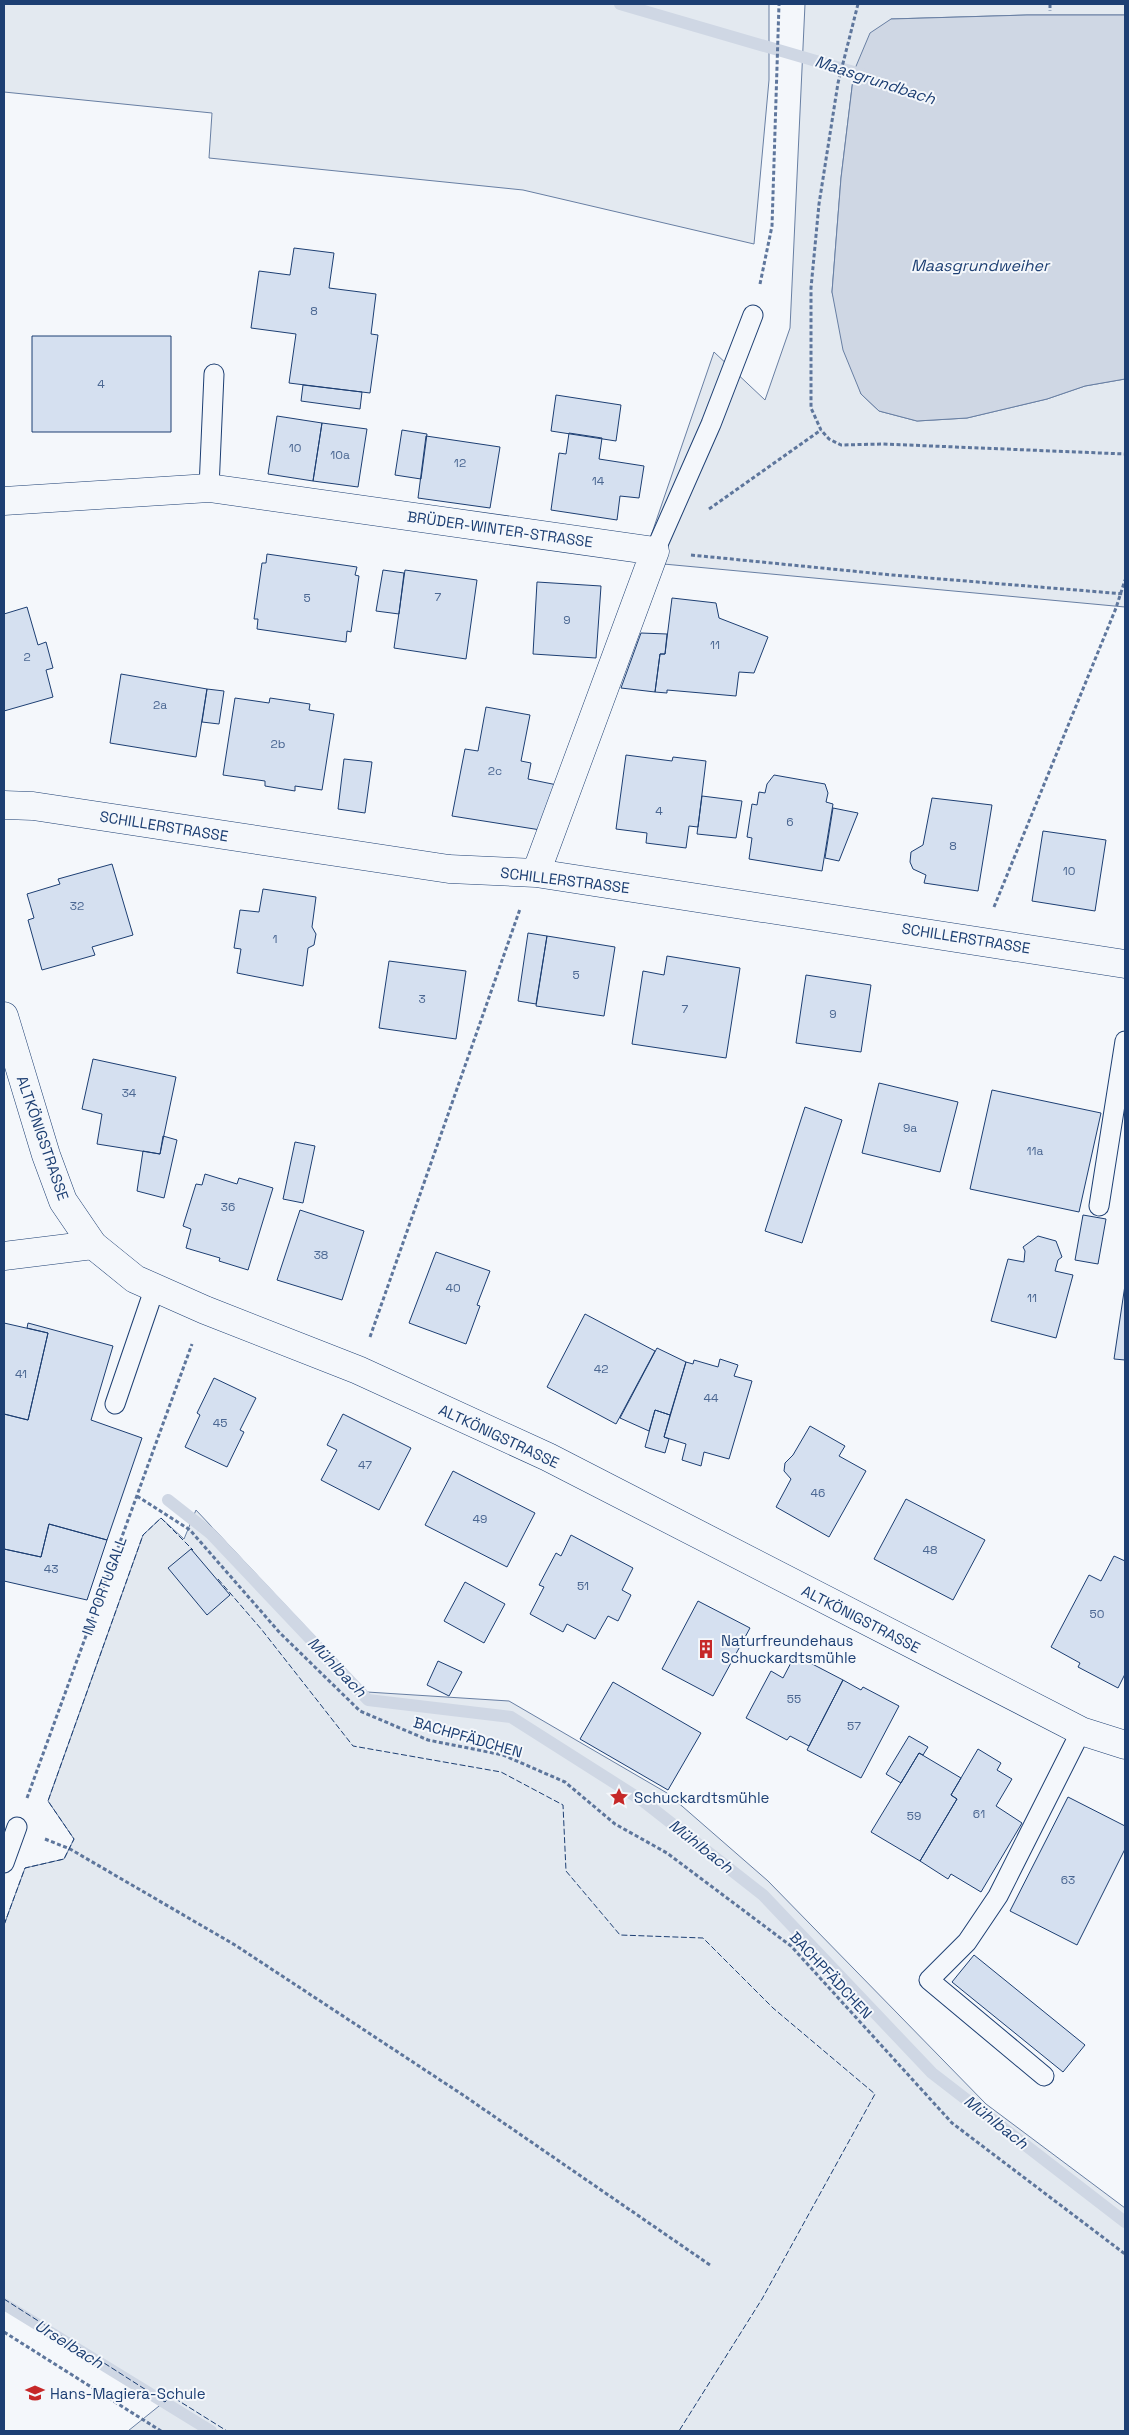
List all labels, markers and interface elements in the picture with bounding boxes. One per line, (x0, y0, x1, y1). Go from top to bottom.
water label: Maasgrundbach (812, 51, 939, 110)
water label: Maasgrundweiher (911, 255, 1051, 276)
house number: 8 (310, 303, 318, 319)
house number: 4 (97, 376, 105, 392)
house number: 10 (289, 440, 301, 456)
house number: 10a (330, 447, 350, 463)
house number: 12 (454, 455, 466, 471)
house number: 14 (592, 473, 605, 489)
street label: BRÜDER-WINTER-STRASSE (406, 507, 594, 551)
house number: 7 (435, 589, 442, 605)
house number: 5 (303, 590, 311, 606)
house number: 9 (563, 612, 571, 628)
house number: 11 (710, 637, 720, 653)
house number: 2 (23, 649, 31, 665)
house number: 2a (153, 697, 167, 713)
house number: 2b (271, 736, 286, 752)
house number: 2c (488, 763, 502, 779)
house number: 4 (655, 803, 663, 819)
street label: SCHILLERSTRASSE (98, 806, 230, 846)
house number: 6 (786, 814, 794, 830)
house number: 8 (949, 838, 957, 854)
street label: SCHILLERSTRASSE (499, 863, 631, 897)
house number: 10 (1063, 863, 1075, 879)
house number: 32 (70, 898, 84, 914)
street label: SCHILLERSTRASSE (900, 918, 1032, 958)
house number: 1 (272, 931, 278, 947)
house number: 5 (572, 967, 580, 983)
house number: 3 (418, 991, 426, 1007)
house number: 7 (682, 1001, 689, 1017)
house number: 9 (829, 1006, 837, 1022)
street label: ALTKÖNIGSTRASSE (13, 1073, 73, 1203)
house number: 34 (122, 1085, 137, 1101)
house number: 9a (903, 1120, 917, 1136)
house number: 11a (1027, 1143, 1044, 1159)
house number: 36 (221, 1199, 235, 1215)
house number: 38 (314, 1247, 328, 1263)
house number: 40 (445, 1280, 461, 1296)
house number: 11 (1027, 1290, 1037, 1306)
house number: 42 (594, 1361, 608, 1377)
house number: 41 (15, 1366, 27, 1382)
house number: 44 (703, 1390, 719, 1406)
street label: ALTKÖNIGSTRASSE (436, 1400, 562, 1472)
house number: 45 (213, 1415, 227, 1431)
house number: 47 (358, 1457, 372, 1473)
house number: 46 (811, 1485, 825, 1501)
house number: 49 (473, 1511, 487, 1527)
street label: IM PORTUGALL (77, 1534, 131, 1638)
house number: 48 (923, 1542, 937, 1558)
house number: 43 (44, 1561, 58, 1577)
house number: 51 (577, 1578, 589, 1594)
street label: ALTKÖNIGSTRASSE (798, 1581, 924, 1657)
house number: 50 (1090, 1606, 1104, 1622)
place label: Naturfreundehaus Schuckardtsmühle (721, 1631, 857, 1667)
water label: Mühlbach (303, 1632, 372, 1702)
building icon: Naturfreundehaus Schuckardtsmühle (695, 1638, 717, 1660)
house number: 55 (787, 1691, 801, 1707)
street label: BACHPFÄDCHEN (411, 1712, 525, 1762)
house number: 57 (847, 1718, 861, 1734)
place icon: Schuckardtsmühle (608, 1786, 630, 1808)
place label: Schuckardtsmühle (634, 1788, 770, 1807)
house number: 61 (973, 1806, 985, 1822)
house number: 59 (907, 1808, 921, 1824)
water label: Mühlbach (665, 1814, 738, 1878)
house number: 63 (1061, 1872, 1075, 1888)
street label: BACHPFÄDCHEN (786, 1927, 876, 2023)
water label: Mühlbach (960, 2090, 1033, 2154)
water label: Urselbach (31, 2315, 108, 2374)
school or university icon: Hans-Magiera-Schule (24, 2382, 46, 2404)
place label: Hans-Magiera-Schule (50, 2384, 206, 2403)

